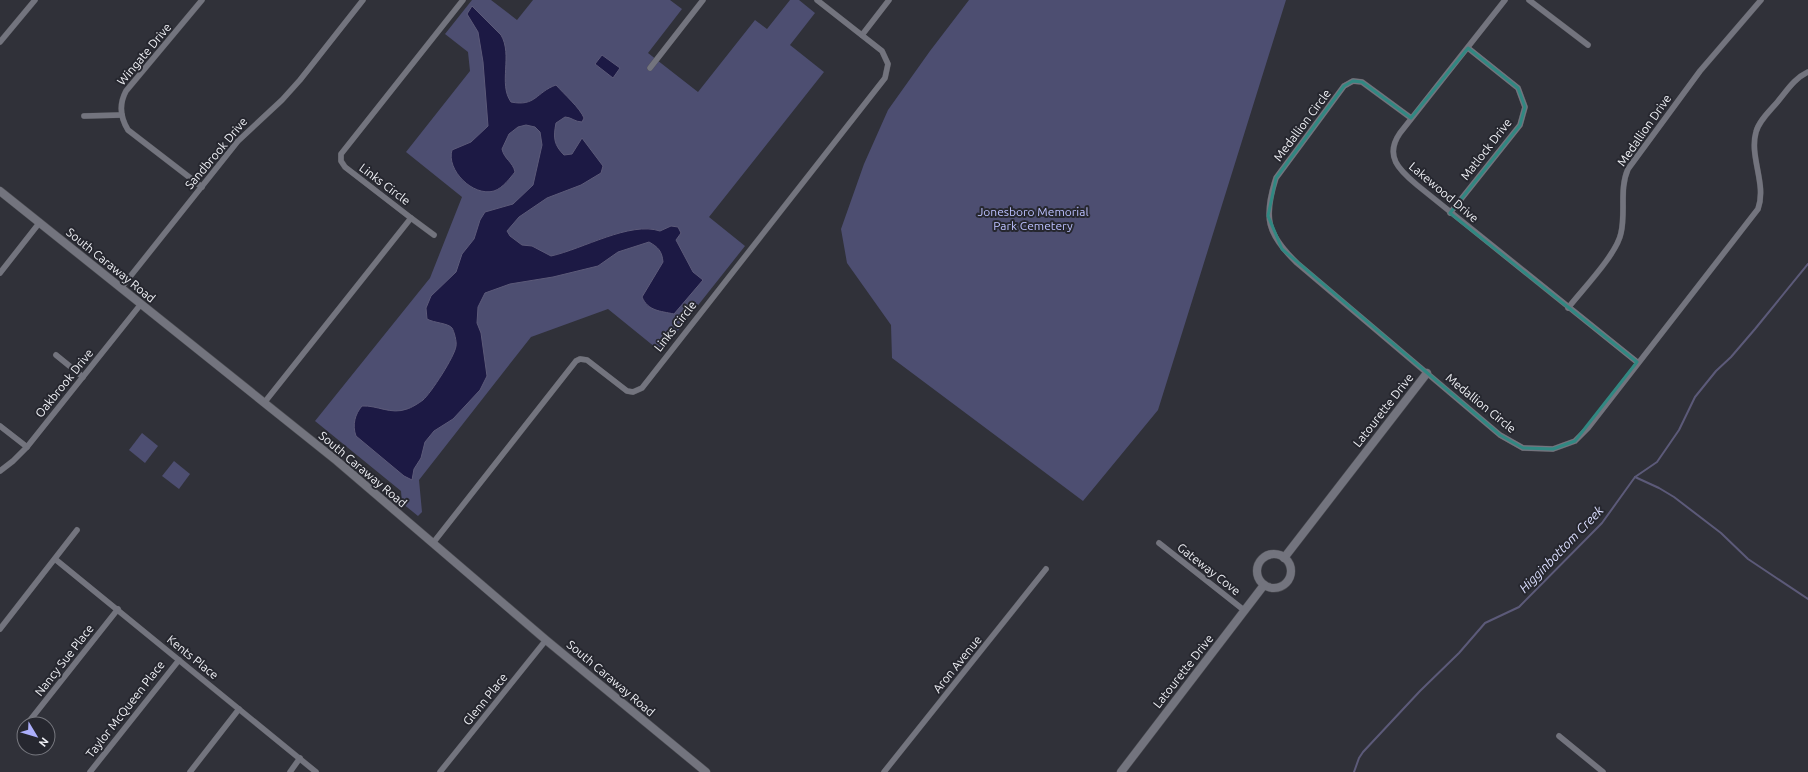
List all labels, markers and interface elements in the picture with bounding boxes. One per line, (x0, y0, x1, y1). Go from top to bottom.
street label: Wingate Drive (114, 20, 174, 88)
street label: Medallion Circle (1271, 87, 1333, 163)
street label: Medallion Drive (1614, 92, 1674, 168)
street label: Sandbrook Drive (182, 115, 250, 191)
street label: Matlock Drive (1458, 116, 1514, 182)
street label: Lakewood Drive (1407, 159, 1481, 225)
street label: Links Circle (357, 161, 413, 207)
park label: Jonesboro Memorial Park Cemetery (977, 205, 1089, 232)
street label: South Caraway Road (64, 225, 158, 305)
street label: Links Circle (651, 298, 699, 354)
street label: Oakbrook Drive (32, 346, 96, 420)
street label: Latourette Drive (1350, 371, 1416, 449)
street label: Medallion Circle (1443, 371, 1519, 435)
street label: South Caraway Road (317, 429, 409, 509)
water label: Higginbottom Creek (1516, 503, 1606, 595)
street label: Gateway Cove (1175, 540, 1243, 598)
street label: Nancy Sue Place (32, 622, 96, 698)
street label: Kents Place (165, 632, 221, 682)
street label: Latourette Drive (1150, 632, 1216, 710)
street label: Aron Avenue (930, 633, 984, 695)
street label: South Caraway Road (565, 638, 657, 718)
street label: Taylor McQueen Place (83, 658, 167, 760)
street label: Glenn Place (460, 670, 510, 728)
north arrow (16, 716, 56, 756)
text: N (37, 735, 51, 749)

